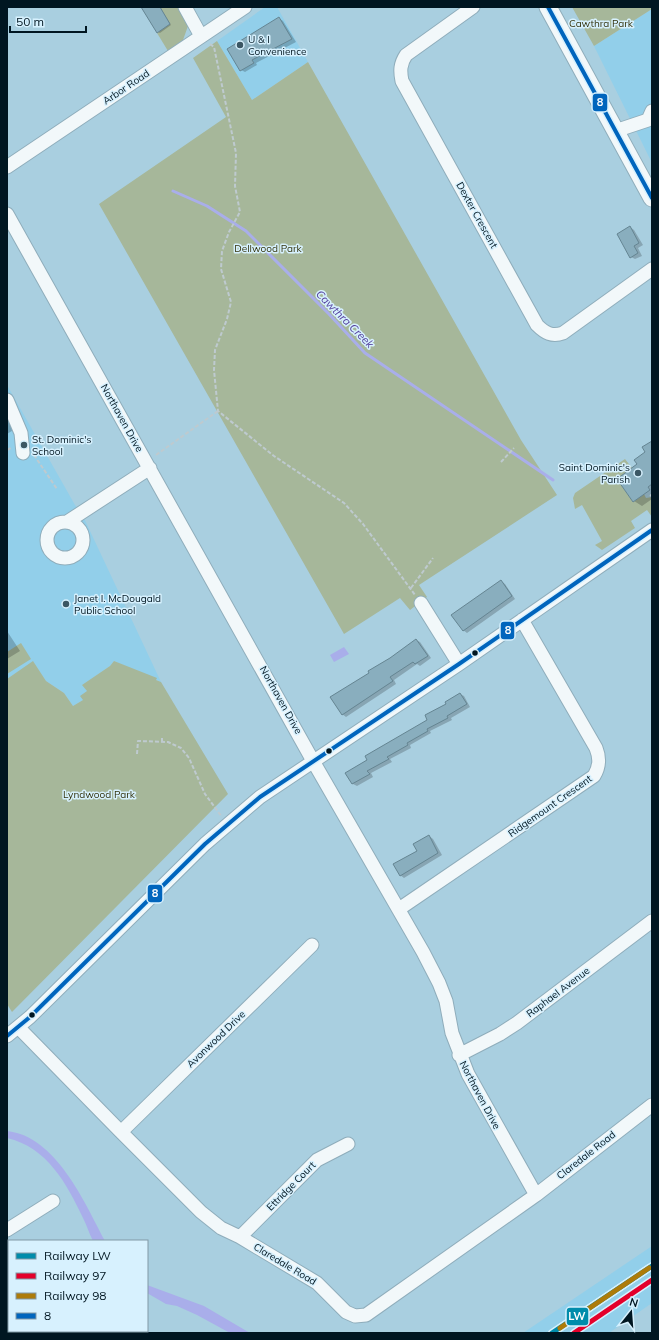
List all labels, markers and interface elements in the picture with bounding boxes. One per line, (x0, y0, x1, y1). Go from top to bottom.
scale bar (10, 8, 86, 34)
text: 50 m (16, 14, 44, 29)
park label: Cawthra Park (569, 17, 634, 30)
place label: U & I Convenience (248, 33, 307, 58)
marker: U & I Convenience (235, 40, 245, 50)
street label: Arbor Road (100, 67, 152, 107)
line badge: 8 (592, 93, 608, 112)
text: 8 (597, 95, 604, 109)
street label: Dexter Crescent (453, 180, 501, 251)
park label: Dellwood Park (234, 242, 303, 255)
water label: Cawthra Creek (313, 287, 377, 351)
street label: Northaven Drive (98, 382, 146, 454)
place label: St. Dominic's School (32, 433, 91, 458)
marker: St. Dominic's School (19, 440, 29, 450)
place label: Saint Dominic's Parish (559, 461, 630, 486)
marker: Saint Dominic's Parish (633, 468, 643, 478)
place label: Janet I. McDougald Public School (74, 592, 161, 617)
marker: Janet I. McDougald Public School (61, 599, 71, 609)
line badge: 8 (500, 621, 515, 640)
text: 8 (505, 623, 512, 637)
unlabelled marker (470, 648, 480, 658)
street label: Northaven Drive (257, 664, 305, 736)
unlabelled marker (324, 746, 334, 756)
street label: Ridgemount Crescent (506, 772, 595, 840)
park label: Lyndwood Park (63, 788, 136, 801)
line badge: 8 (147, 884, 163, 903)
text: 8 (152, 886, 159, 900)
street label: Raphael Avenue (524, 964, 592, 1020)
street label: Avonwood Drive (184, 1008, 248, 1070)
unlabelled marker (27, 1010, 37, 1020)
street label: Northaven Drive (456, 1059, 504, 1131)
street label: Claredale Road (554, 1128, 618, 1182)
street label: Ettridge Court (264, 1158, 319, 1213)
legend (8, 1240, 148, 1332)
street label: Claredale Road (251, 1240, 319, 1288)
text: Railway LW (44, 1248, 111, 1263)
text: Railway 97 (44, 1268, 107, 1283)
text: Railway 98 (44, 1288, 107, 1303)
north arrow (611, 1292, 651, 1332)
text: N (628, 1295, 640, 1310)
line badge: LW (566, 1307, 589, 1326)
text: 8 (44, 1308, 51, 1323)
text: LW (568, 1309, 586, 1323)

